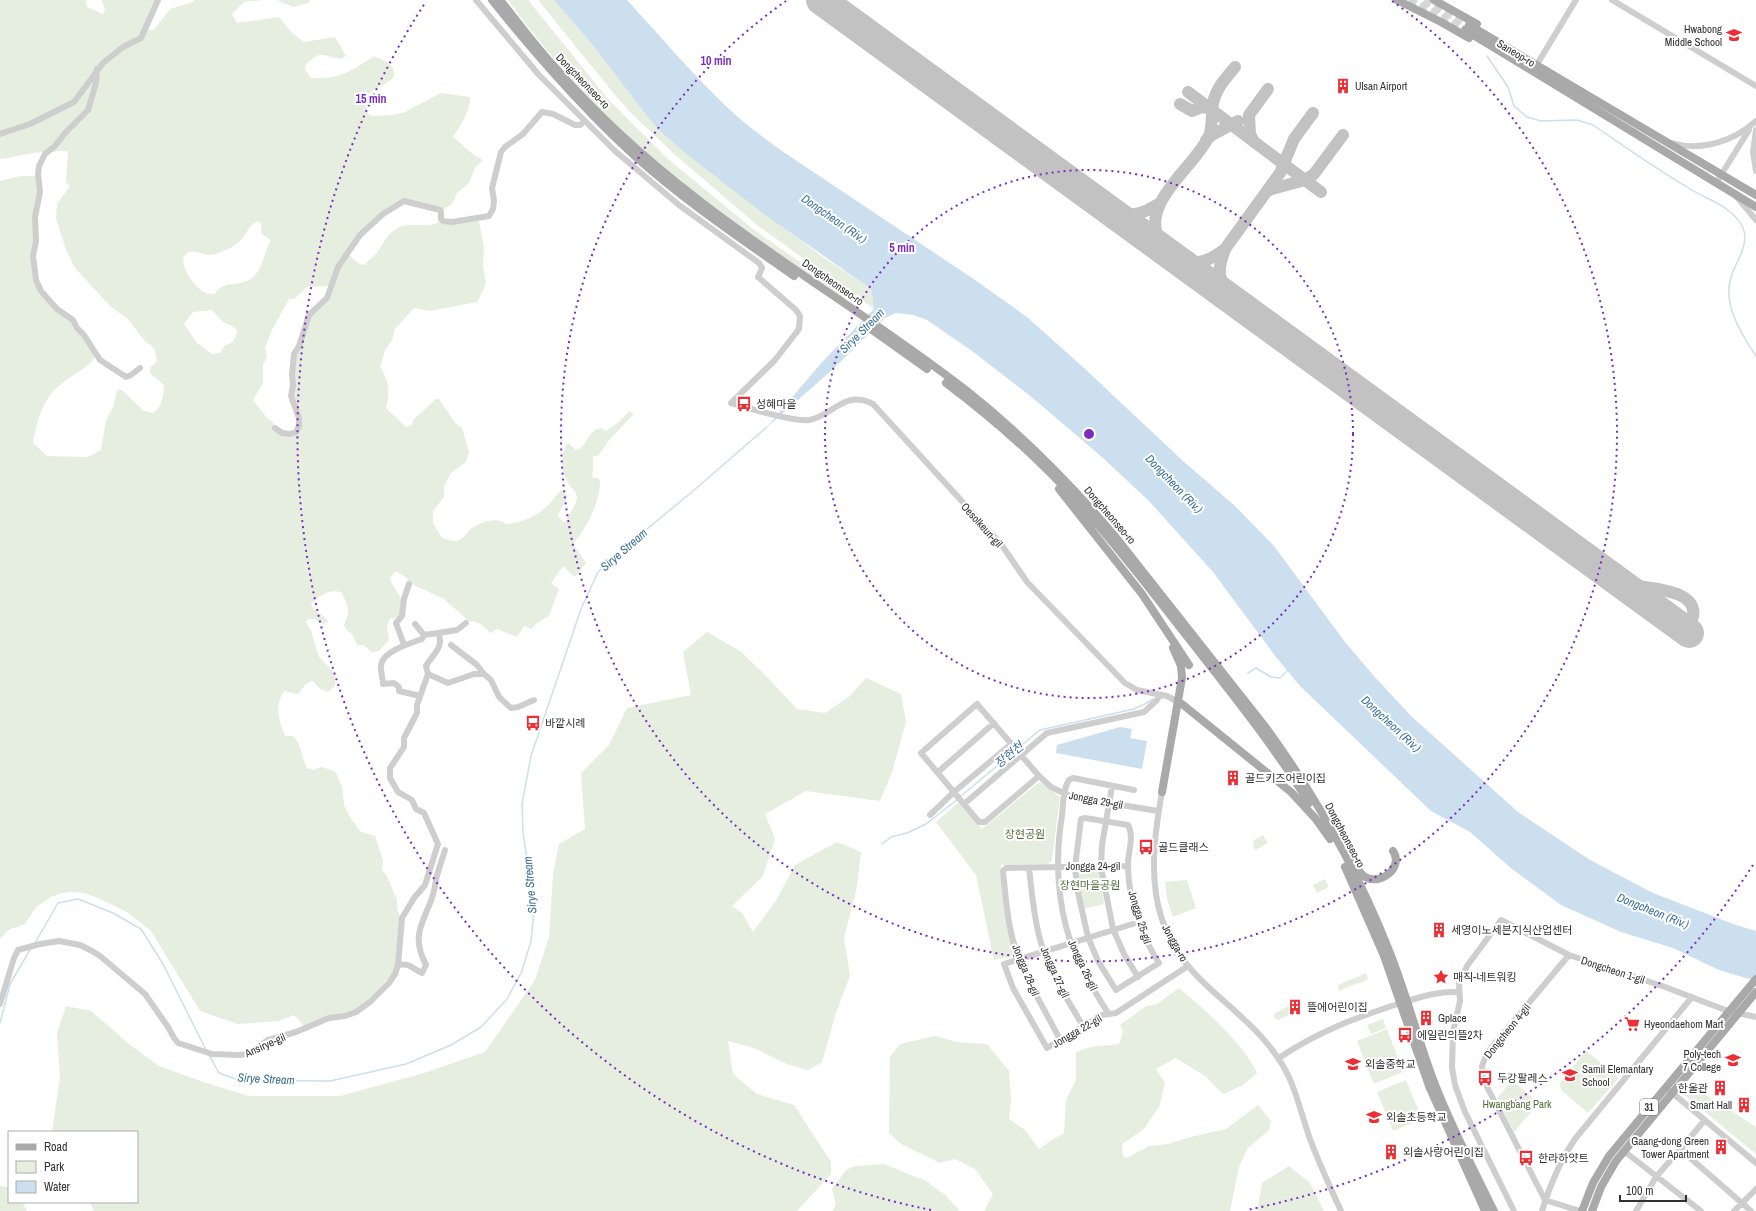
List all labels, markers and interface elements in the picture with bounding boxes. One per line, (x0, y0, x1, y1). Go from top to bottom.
place label: Hwabong Middle School (1665, 22, 1722, 49)
school or university icon: Hwabong Middle School (1725, 26, 1743, 44)
street label: Saneop-ro (1494, 36, 1538, 70)
street label: Dongcheonseo-ro (553, 50, 613, 112)
text: 10 min (700, 53, 732, 69)
building icon: Ulsan Airport (1334, 77, 1352, 95)
place label: Ulsan Airport (1355, 79, 1408, 93)
text: 15 min (355, 91, 387, 107)
water label: Dongcheon (Riv.) (798, 191, 870, 247)
text: 5 min (889, 240, 915, 256)
street label: Dongcheonseo-ro (800, 256, 866, 308)
water label: Sirye Stream (836, 305, 888, 357)
bus stop icon: 성혜마을 (735, 395, 753, 413)
place label: 성혜마을 (756, 397, 796, 411)
centre of rings (1082, 427, 1096, 441)
water label: Dongcheon (Riv.) (1142, 451, 1206, 517)
street label: Dongcheonseo-ro (1081, 483, 1139, 547)
street label: Oesolkeun-gil (958, 500, 1006, 550)
water label: Sirye Stream (597, 525, 651, 575)
water label: Dongcheon (Riv.) (1358, 692, 1424, 756)
bus stop icon: 바깥시례 (524, 714, 542, 732)
place label: 바깥시례 (545, 716, 585, 730)
water label: 장현천 (991, 737, 1028, 772)
building icon: 골드키즈어린이집 (1224, 769, 1242, 787)
place label: 골드키즈어린이집 (1245, 771, 1326, 785)
street label: Jongga 29-gil (1068, 788, 1124, 812)
street label: Dongcheonseo-ro (1322, 800, 1368, 870)
park label: 장현공원 (1005, 827, 1045, 841)
bus stop icon: 골드클래스 (1137, 838, 1155, 856)
place label: 골드클래스 (1158, 840, 1209, 854)
water label: Sirye Stream (520, 856, 540, 914)
street label: Jongga 24-gil (1066, 859, 1120, 873)
park label: 장현마을공원 (1060, 878, 1120, 892)
street label: Jongga 25-gil (1125, 889, 1155, 945)
water label: Dongcheon (Riv.) (1615, 889, 1691, 933)
building icon: 세영이노세븐지식산업센터 (1430, 921, 1448, 939)
street label: Jongga-ro (1159, 922, 1191, 964)
place label: 세영이노세븐지식산업센터 (1451, 923, 1572, 937)
street label: Jongga 26-gil (1065, 937, 1101, 993)
street label: Jongga 28-gil (1009, 942, 1043, 998)
street label: Jongga 27-gil (1037, 944, 1073, 1000)
street label: Dongcheon 1-gil (1579, 953, 1647, 987)
place icon: 매직-네트워킹 (1432, 968, 1450, 986)
place label: 매직-네트워킹 (1453, 970, 1517, 984)
building icon: 뜰에어린이집 (1286, 998, 1304, 1016)
place label: 뜰에어린이집 (1307, 1000, 1368, 1014)
street label: Dongcheon 4-gil (1481, 1001, 1533, 1061)
building icon: Gplace (1417, 1009, 1435, 1027)
street label: Jongga 22-gil (1050, 1011, 1104, 1051)
place label: Gplace (1438, 1011, 1467, 1025)
supermarket icon: Hyeondaehom Mart (1623, 1015, 1641, 1033)
place label: Hyeondaehom Mart (1644, 1017, 1724, 1031)
bus stop icon: 에일린의뜰2차 (1396, 1026, 1414, 1044)
place label: 에일린의뜰2차 (1417, 1028, 1483, 1042)
street label: Ansirye-gil (242, 1030, 288, 1061)
place label: Poly-tech 7 College (1683, 1047, 1721, 1074)
school or university icon: Poly-tech 7 College (1724, 1051, 1742, 1069)
school or university icon: 외솔중학교 (1344, 1055, 1362, 1073)
place label: 외솔중학교 (1365, 1057, 1416, 1071)
place label: Samil Elemantary School (1582, 1062, 1654, 1089)
school or university icon: Samil Elemantary School (1561, 1066, 1579, 1084)
bus stop icon: 두강팔레스 (1476, 1069, 1494, 1087)
water label: Sirye Stream (237, 1070, 295, 1088)
place label: 두강팔레스 (1497, 1071, 1548, 1085)
building icon: 한울관 (1711, 1079, 1729, 1097)
place label: 한울관 (1678, 1081, 1708, 1095)
building icon: Smart Hall (1735, 1096, 1753, 1114)
park label: Hwangbang Park (1482, 1097, 1552, 1111)
place label: Smart Hall (1690, 1098, 1732, 1112)
road number: 31 (1640, 1099, 1658, 1115)
school or university icon: 외솔초등학교 (1365, 1108, 1383, 1126)
place label: 외솔초등학교 (1386, 1110, 1447, 1124)
legend (8, 1131, 138, 1203)
place label: Gaang-dong Green Tower Apartment (1631, 1134, 1709, 1161)
building icon: Gaang-dong Green Tower Apartment (1712, 1138, 1730, 1156)
text: Road (44, 1139, 68, 1155)
building icon: 외솔사랑어린이집 (1382, 1143, 1400, 1161)
place label: 외솔사랑어린이집 (1403, 1145, 1484, 1159)
bus stop icon: 한라하얏트 (1517, 1149, 1535, 1167)
place label: 한라하얏트 (1538, 1151, 1589, 1165)
text: Park (44, 1159, 64, 1175)
scale bar (1620, 1177, 1686, 1203)
text: Water (44, 1179, 71, 1195)
text: 100 m (1626, 1183, 1653, 1199)

